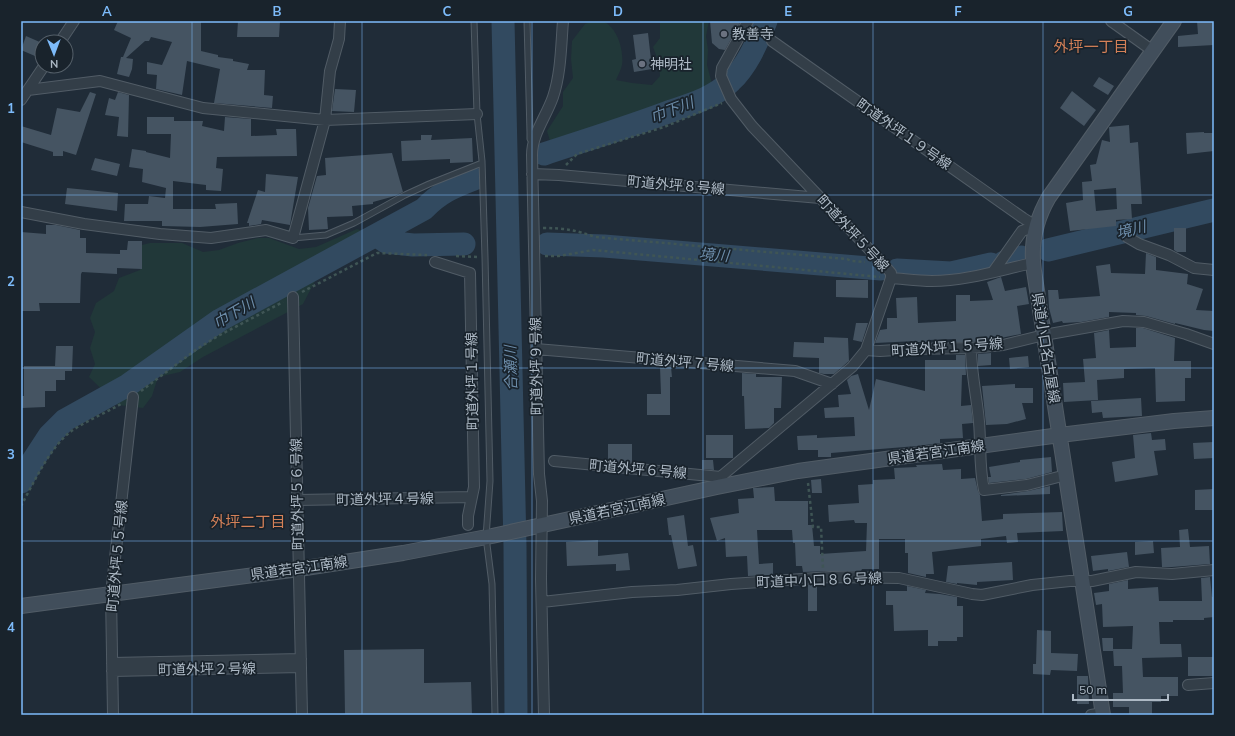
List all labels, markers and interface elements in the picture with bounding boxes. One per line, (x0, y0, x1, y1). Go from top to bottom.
text: A (102, 3, 112, 19)
text: B (273, 3, 282, 19)
text: C (443, 3, 452, 19)
text: D (613, 3, 623, 19)
text: E (784, 3, 792, 19)
text: F (954, 3, 962, 19)
text: G (1123, 3, 1133, 19)
place label: 教善寺 (732, 25, 774, 43)
marker: 教善寺 (719, 29, 729, 39)
north arrow (34, 34, 74, 74)
district label: 外坪一丁目 (1053, 37, 1129, 56)
place label: 神明社 (650, 55, 692, 73)
text: N (50, 57, 58, 71)
marker: 神明社 (637, 59, 647, 69)
water label: 巾下川 (647, 92, 698, 126)
street label: 町道外坪１９号線 (853, 95, 955, 173)
text: 1 (7, 100, 15, 116)
street label: 町道外坪８号線 (626, 172, 726, 198)
street label: 町道外坪５号線 (813, 191, 893, 275)
water label: 境川 (1114, 216, 1150, 242)
water label: 境川 (698, 244, 732, 265)
text: 2 (7, 273, 15, 289)
street label: 県道小口名古屋線 (1028, 291, 1064, 405)
water label: 巾下川 (210, 292, 260, 332)
street label: 町道外坪９号線 (526, 317, 546, 415)
street label: 町道外坪１号線 (462, 332, 482, 430)
street label: 町道外坪１５号線 (891, 334, 1003, 360)
water label: 合瀬川 (501, 343, 520, 391)
street label: 町道外坪７号線 (635, 349, 735, 375)
street label: 県道若宮江南線 (886, 436, 986, 468)
street label: 町道外坪５６号線 (287, 438, 307, 550)
text: 3 (7, 446, 15, 462)
street label: 町道外坪６号線 (588, 456, 688, 482)
street label: 町道外坪４号線 (336, 489, 434, 509)
street label: 県道若宮江南線 (567, 490, 667, 528)
street label: 町道外坪５５号線 (103, 499, 131, 613)
district label: 外坪二丁目 (210, 512, 286, 531)
street label: 県道若宮江南線 (249, 552, 349, 584)
street label: 町道中小口８６号線 (756, 569, 882, 591)
text: 4 (7, 619, 15, 635)
street label: 町道外坪２号線 (158, 659, 256, 679)
scale bar (1073, 676, 1168, 702)
text: 50 m (1079, 682, 1107, 697)

